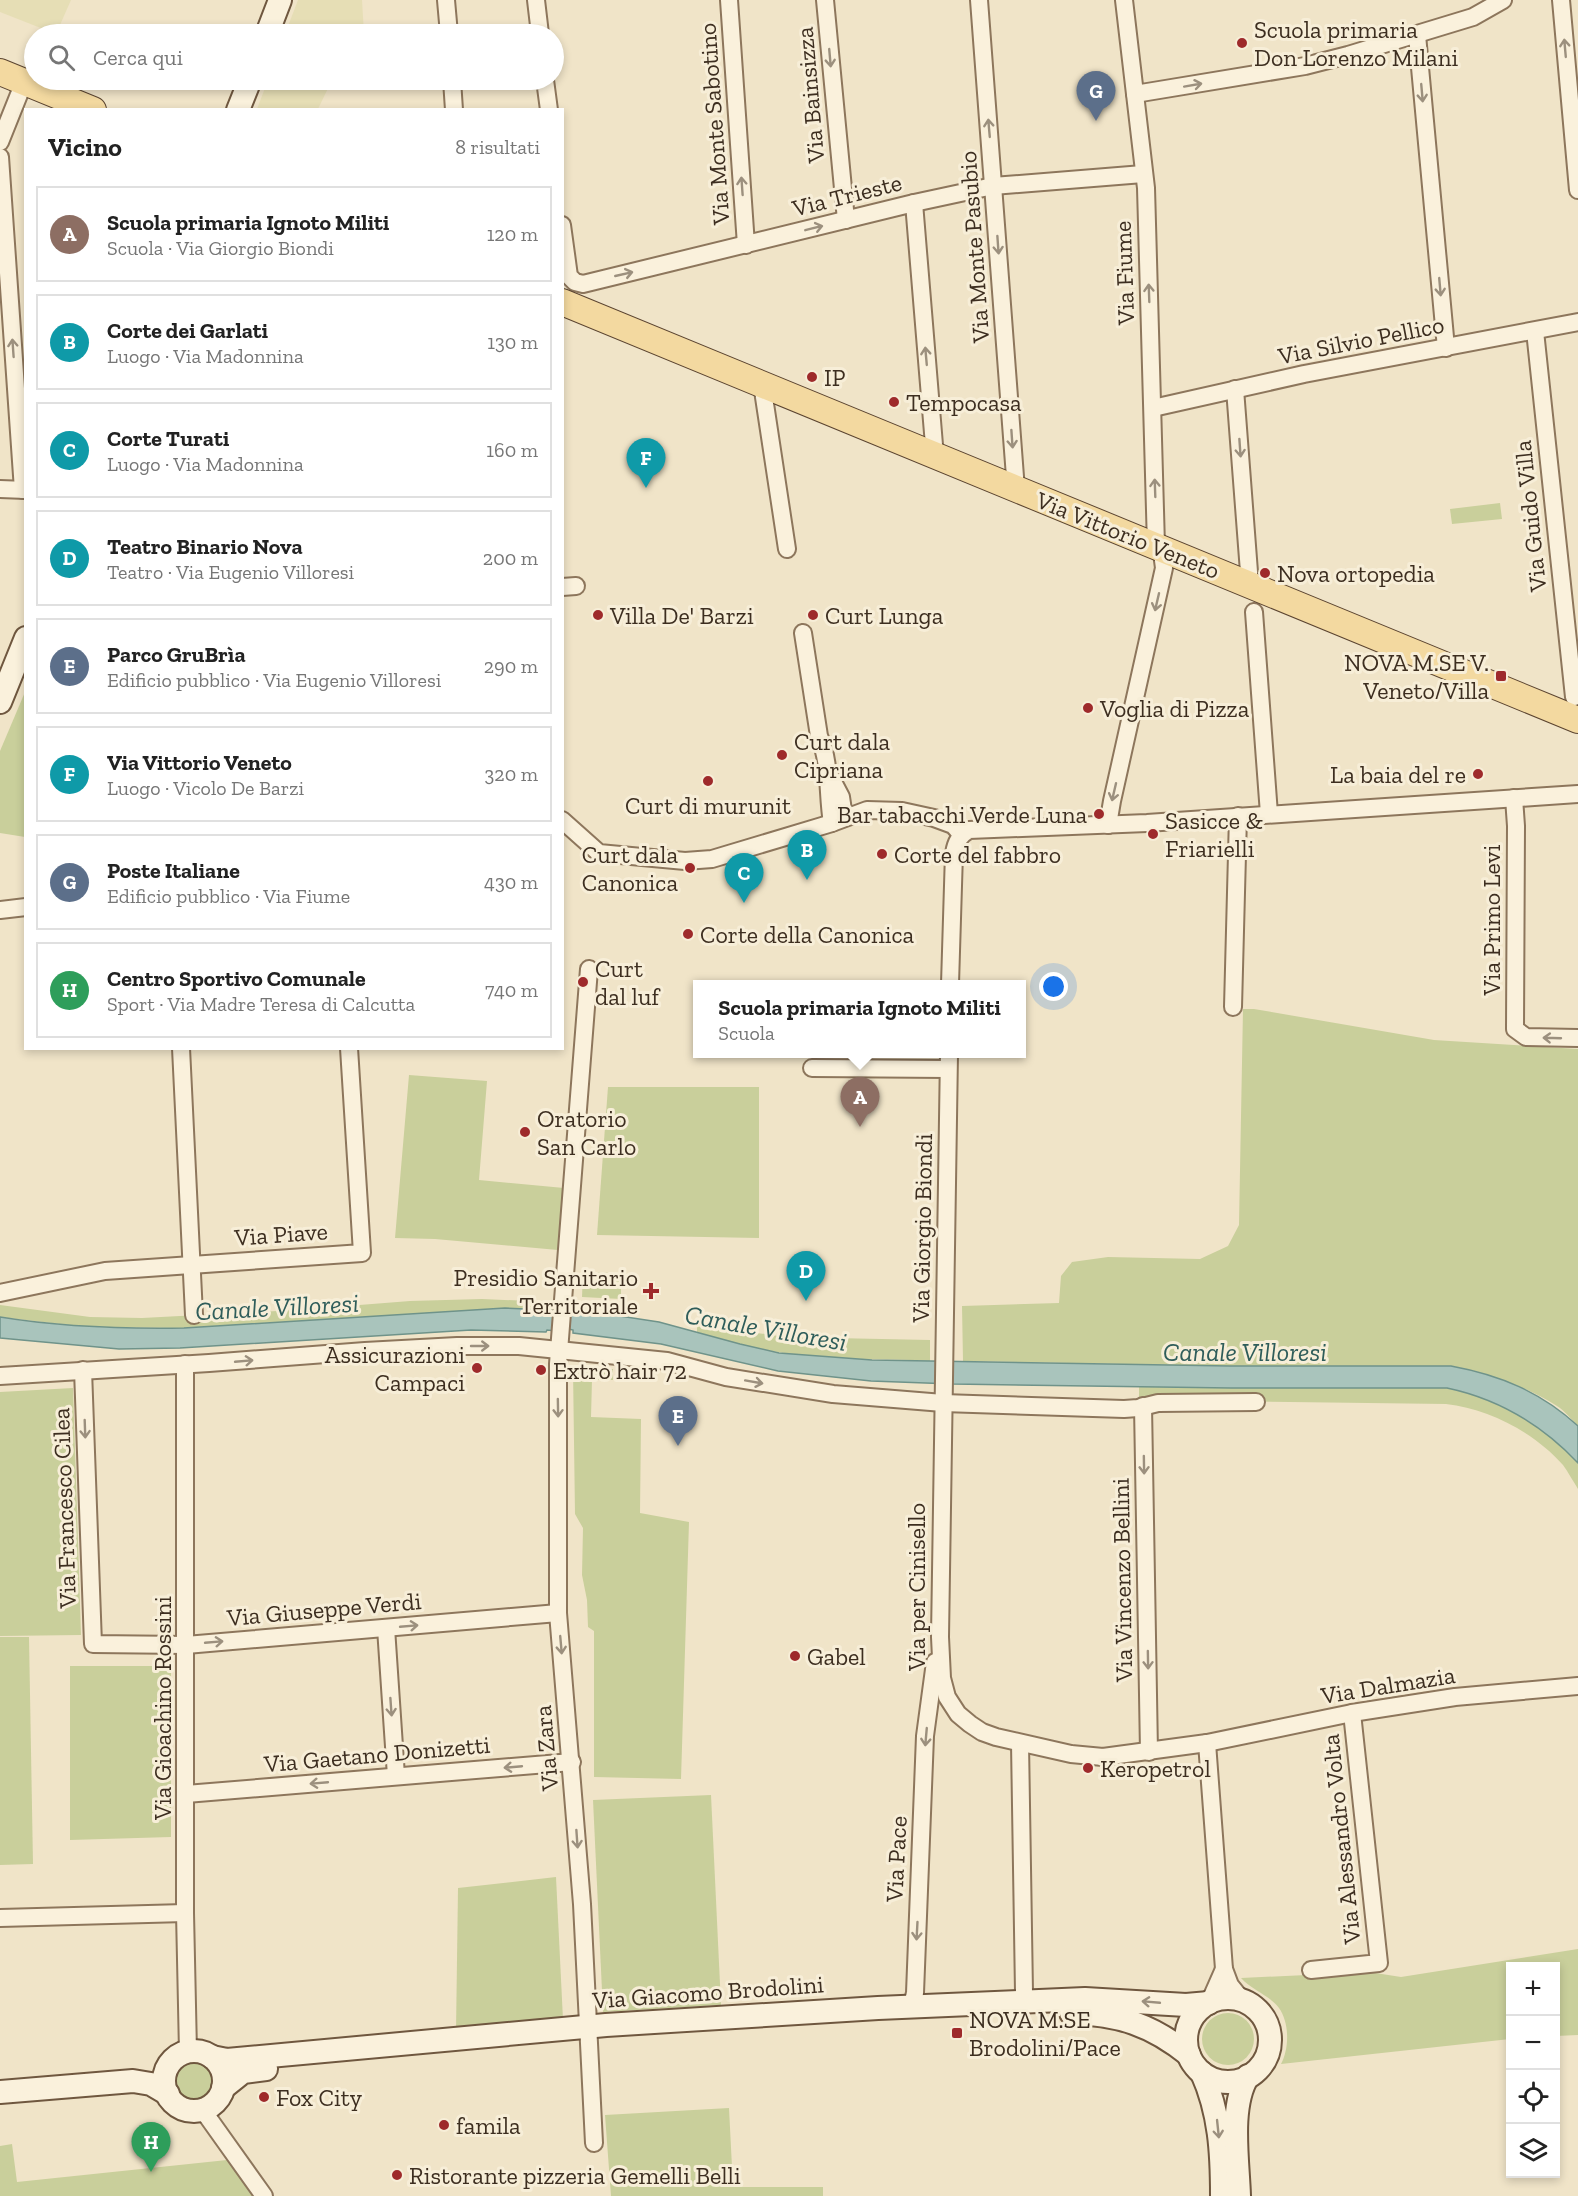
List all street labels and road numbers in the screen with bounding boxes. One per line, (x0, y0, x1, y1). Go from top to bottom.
street label: Via Monte Sabotino (692, 22, 736, 227)
street label: Via Bainsizza (790, 25, 830, 165)
street label: Via Monte Pasubio (953, 150, 995, 345)
street label: Via Trieste (788, 167, 905, 223)
street label: Via Fiume (1108, 220, 1140, 327)
street label: Via Silvio Pellico (1275, 310, 1446, 371)
street label: Via Guido Villa (1508, 439, 1552, 594)
street label: Via Vittorio Veneto (1031, 485, 1224, 585)
street label: Via Primo Levi (1477, 844, 1506, 996)
street label: Via Giorgio Biondi (906, 1133, 938, 1324)
street label: Via Piave (232, 1216, 329, 1252)
street label: Via Francesco Cilea (46, 1407, 82, 1610)
street label: Via Vincenzo Bellini (1106, 1477, 1138, 1683)
street label: Via per Cinisello (902, 1503, 931, 1672)
street label: Via Giuseppe Verdi (225, 1586, 423, 1632)
street label: Via Gioachino Rossini (148, 1596, 177, 1821)
street label: Via Dalmazia (1318, 1660, 1458, 1710)
street label: Via Zara (528, 1704, 564, 1793)
street label: Via Gaetano Donizetti (262, 1730, 492, 1778)
street label: Via Alessandro Volta (1316, 1732, 1367, 1946)
street label: Via Pace (879, 1815, 913, 1904)
street label: Via Giacomo Brodolini (590, 1969, 825, 2015)

